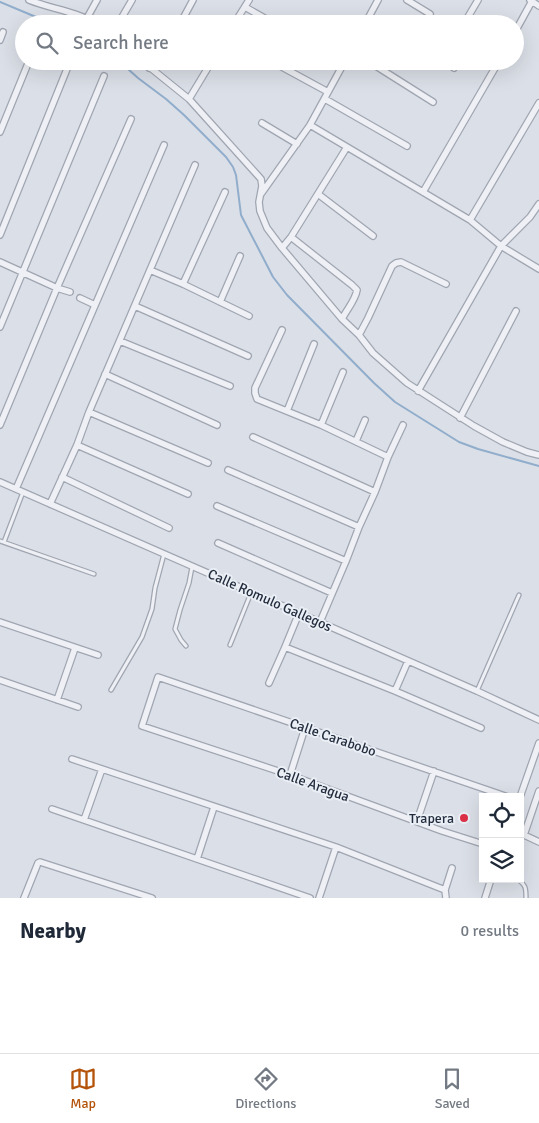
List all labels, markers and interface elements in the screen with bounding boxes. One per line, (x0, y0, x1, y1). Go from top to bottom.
search box (15, 15, 524, 70)
icon: search (33, 29, 61, 57)
text: Search here (73, 31, 169, 55)
street label: Calle Romulo Gallegos (205, 565, 334, 635)
street label: Calle Carabobo (287, 715, 378, 760)
street label: Calle Aragua (274, 763, 352, 806)
map controls (479, 793, 524, 883)
button: locate (479, 793, 524, 838)
place label: Trapera (409, 810, 454, 827)
marker: Trapera (458, 812, 470, 824)
button: layers (479, 838, 524, 883)
text: Nearby (20, 918, 86, 944)
text: 0 results (460, 921, 519, 941)
tab: Map (69, 1065, 97, 1112)
tab: Directions (235, 1065, 296, 1112)
tab: Saved (435, 1065, 470, 1112)

